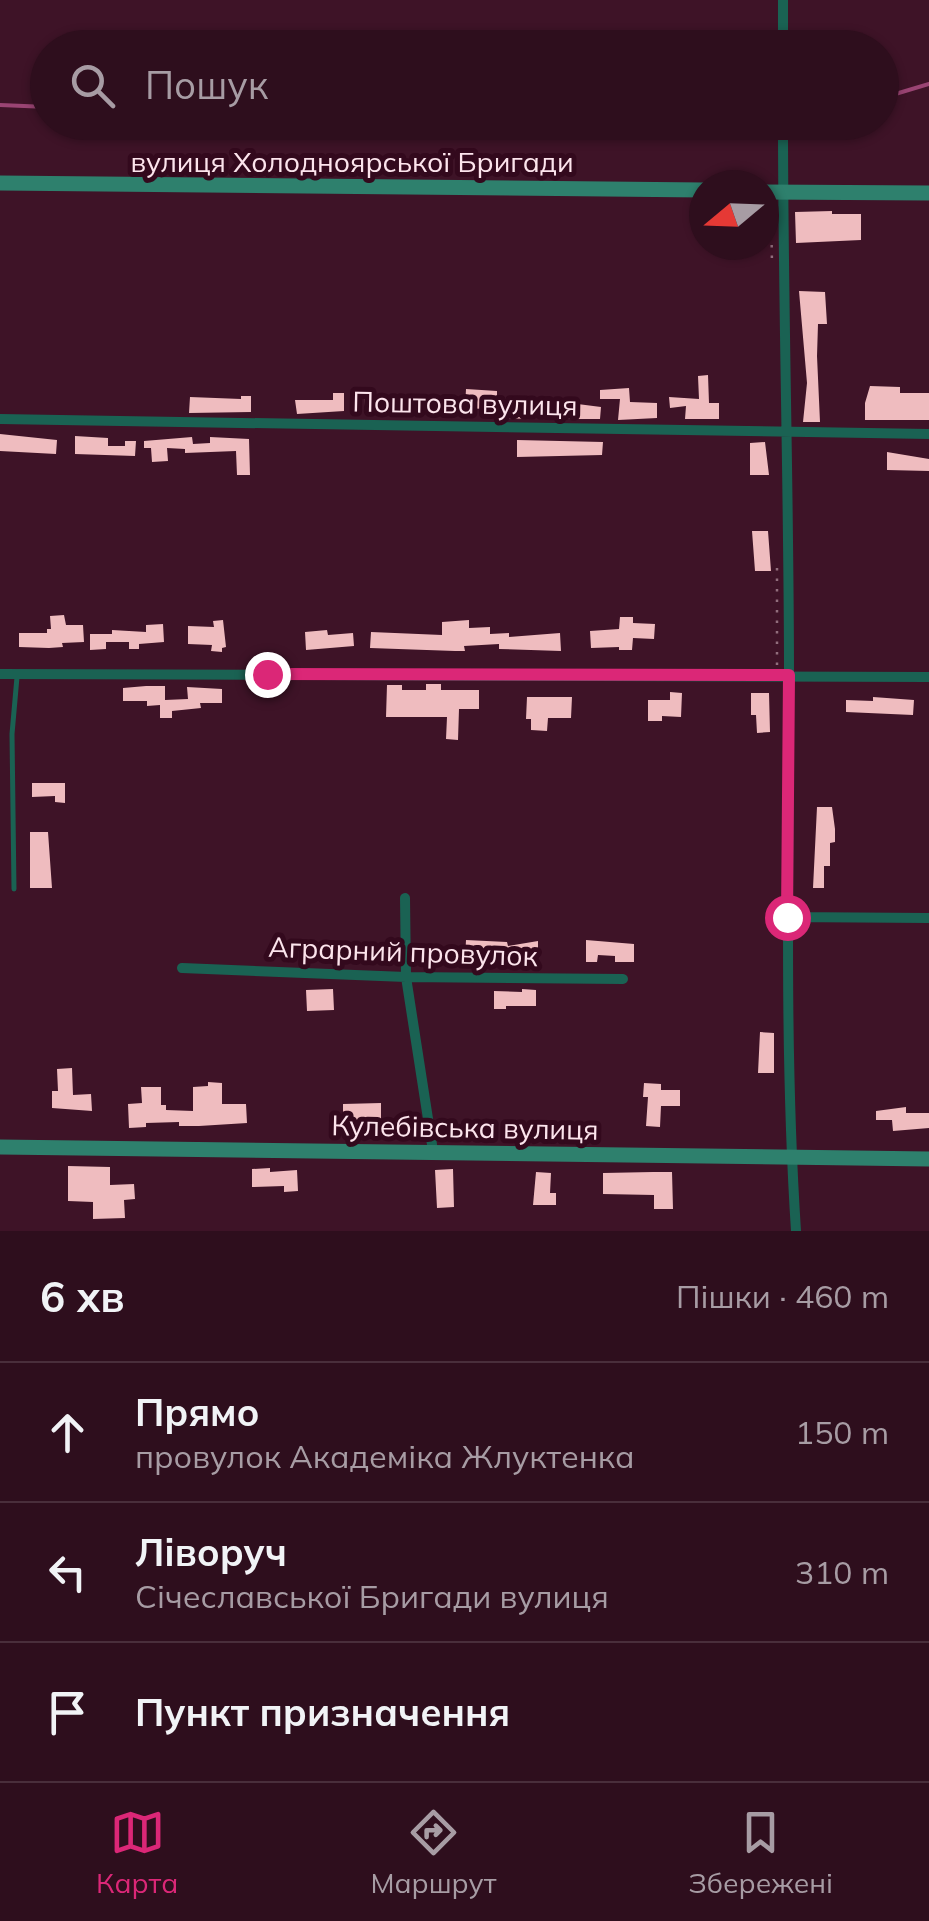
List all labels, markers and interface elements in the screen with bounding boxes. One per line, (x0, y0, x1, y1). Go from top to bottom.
search box (30, 30, 899, 140)
icon: search (65, 58, 120, 113)
text: Пошук (145, 61, 268, 109)
street label: вулиця Холодноярської Бригади (130, 144, 574, 179)
north arrow (689, 170, 779, 260)
street label: Поштова вулиця (352, 384, 578, 422)
route end (245, 652, 291, 698)
route start (765, 895, 811, 941)
street label: Аграрний провулок (268, 929, 539, 973)
street label: Кулебівська вулиця (331, 1107, 599, 1147)
text: 6 хв (40, 1270, 125, 1323)
text: Пішки · 460 m (676, 1276, 889, 1316)
text: Прямо (135, 1388, 260, 1436)
icon: ahead (40, 1405, 95, 1460)
text: 150 m (795, 1412, 889, 1452)
text: провулок Академіка Жлуктенка (135, 1436, 635, 1476)
text: Ліворуч (135, 1528, 287, 1576)
icon: left (40, 1545, 95, 1600)
text: 310 m (795, 1552, 889, 1592)
text: Січеславської Бригади вулиця (135, 1576, 609, 1616)
icon: arrive (40, 1685, 95, 1740)
text: Пункт призначення (135, 1688, 510, 1736)
tab: Карта (96, 1805, 178, 1900)
tab: Маршрут (370, 1805, 496, 1900)
tab: Збережені (688, 1805, 833, 1900)

